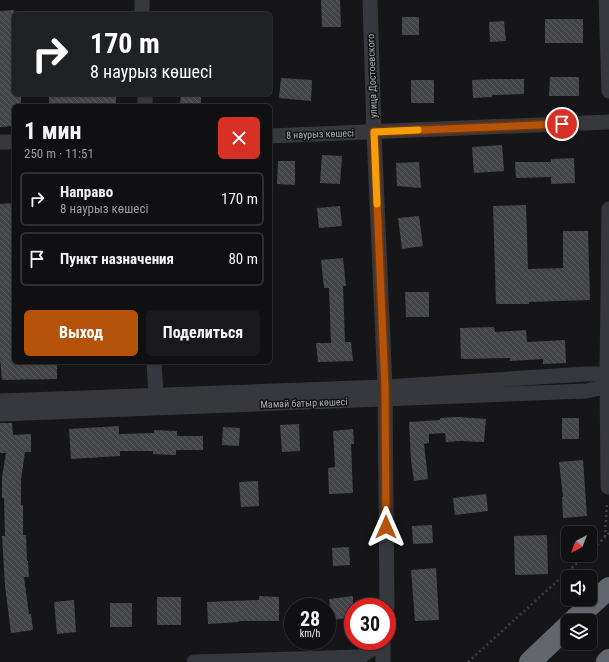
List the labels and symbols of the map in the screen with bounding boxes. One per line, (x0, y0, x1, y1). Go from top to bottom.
street label: улица Достоевского (365, 34, 379, 118)
pin (545, 107, 579, 141)
street label: 8 наурыз көшесі (286, 127, 354, 141)
street label: Мамай батыр көшесі (260, 396, 348, 410)
position arrow (365, 506, 407, 548)
north arrow (561, 526, 597, 562)
speed limit sign: 30 (344, 598, 396, 650)

